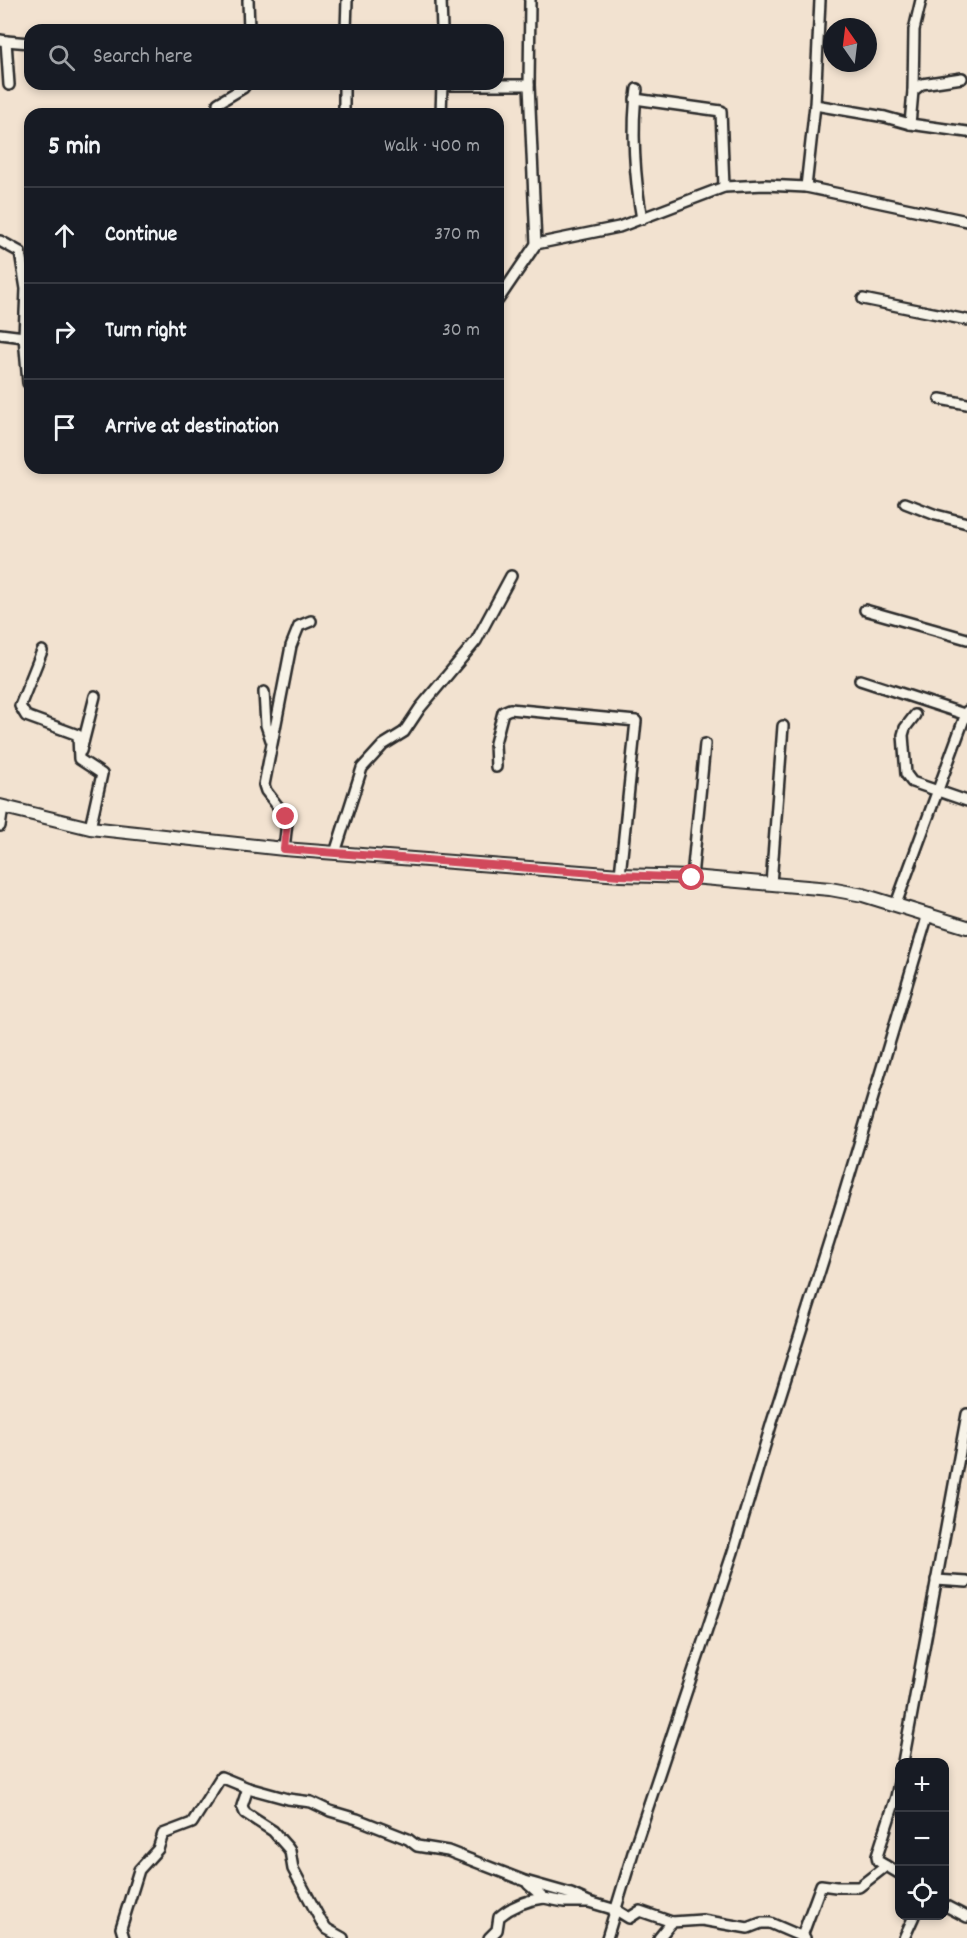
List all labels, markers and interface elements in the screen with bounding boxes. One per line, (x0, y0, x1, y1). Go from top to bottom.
north arrow (823, 18, 877, 72)
search box (24, 24, 504, 90)
icon: search (45, 41, 78, 74)
text: Search here (93, 42, 192, 73)
text: 5 min (48, 129, 101, 166)
text: Walk · 400 m (384, 133, 480, 161)
icon: ahead (48, 219, 81, 252)
text: Continue (105, 220, 177, 251)
text: 370 m (434, 221, 480, 249)
icon: right (48, 315, 81, 348)
text: Turn right (105, 316, 187, 347)
text: 30 m (442, 317, 480, 345)
icon: arrive (48, 411, 81, 444)
text: Arrive at destination (105, 412, 279, 443)
route end (272, 803, 298, 829)
route start (678, 864, 704, 890)
map controls (895, 1758, 949, 1920)
button: + (895, 1758, 949, 1812)
button: − (895, 1812, 949, 1866)
button: locate (895, 1866, 949, 1920)

